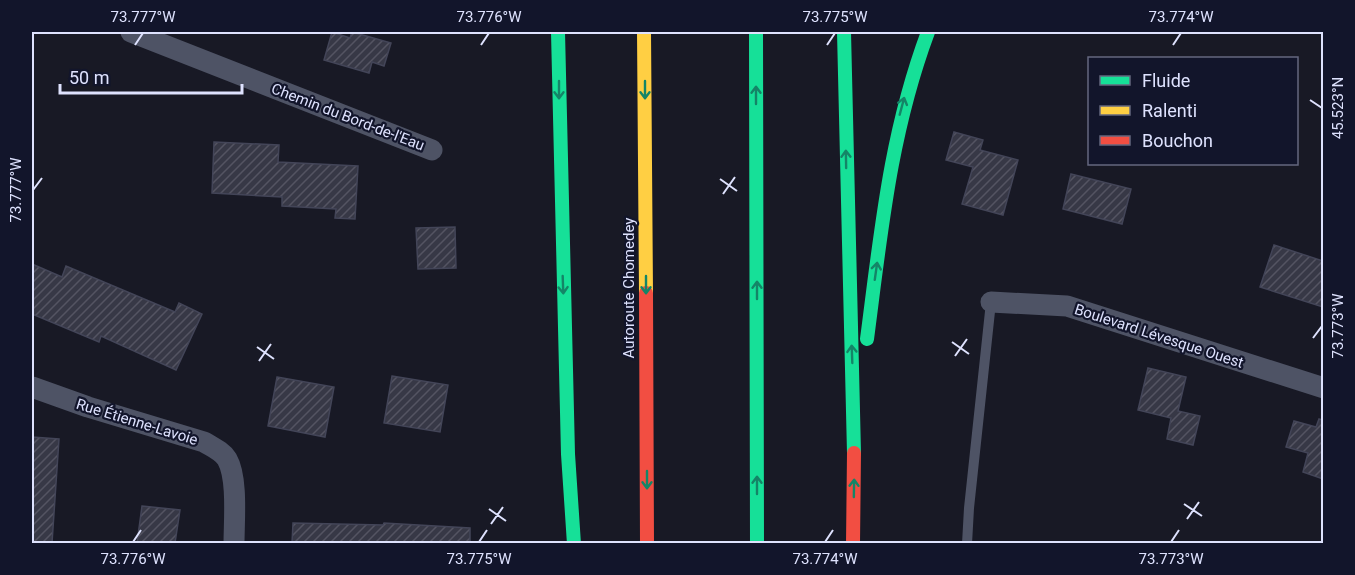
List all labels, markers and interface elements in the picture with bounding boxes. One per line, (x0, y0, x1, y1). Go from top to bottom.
text: 73.777°W (110, 8, 176, 26)
text: 73.776°W (456, 8, 522, 26)
text: 73.775°W (802, 8, 868, 26)
text: 73.774°W (1148, 8, 1214, 26)
scale bar (60, 57, 242, 95)
legend (1088, 57, 1298, 165)
text: 50 m (69, 67, 109, 88)
text: Fluide (1142, 70, 1190, 91)
text: 45.523°N (1329, 77, 1347, 139)
street label: Chemin du Bord-de-l'Eau (269, 79, 427, 155)
one-way arrow (553, 79, 565, 99)
one-way arrow (639, 79, 651, 99)
one-way arrow (750, 86, 762, 106)
one-way arrow (897, 97, 908, 116)
text: Ralenti (1142, 100, 1197, 121)
text: Bouchon (1142, 130, 1213, 151)
one-way arrow (840, 149, 852, 169)
text: 73.777°W (7, 157, 25, 223)
street label: Autoroute Chomedey (620, 218, 638, 358)
one-way arrow (871, 262, 882, 281)
one-way arrow (557, 274, 569, 294)
one-way arrow (640, 274, 652, 294)
one-way arrow (751, 281, 763, 301)
text: 73.773°W (1329, 293, 1347, 359)
street label: Boulevard Lévesque Ouest (1072, 300, 1246, 372)
one-way arrow (846, 344, 857, 364)
street label: Rue Étienne-Lavoie (74, 395, 200, 449)
one-way arrow (641, 469, 653, 489)
one-way arrow (751, 476, 763, 496)
one-way arrow (848, 479, 859, 499)
text: 73.776°W (100, 550, 166, 568)
text: 73.775°W (446, 550, 512, 568)
text: 73.774°W (792, 550, 858, 568)
text: 73.773°W (1138, 550, 1204, 568)

